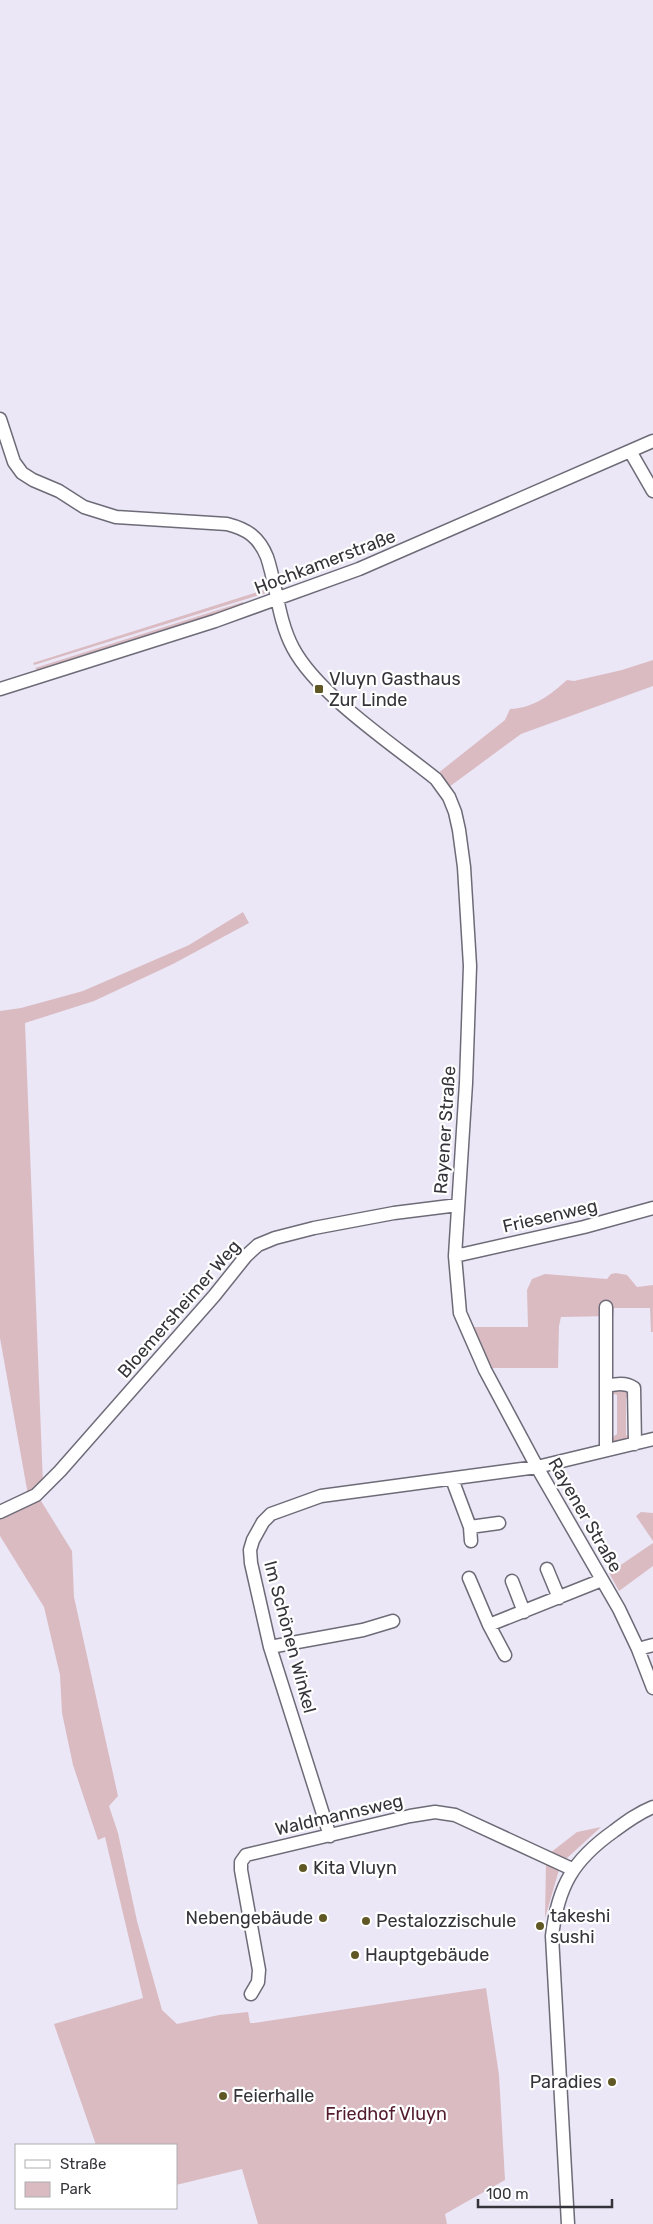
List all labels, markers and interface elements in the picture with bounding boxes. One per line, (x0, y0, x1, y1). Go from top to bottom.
street label: Hochkamerstraße (251, 525, 399, 599)
place label: Vluyn Gasthaus Zur Linde (329, 668, 461, 711)
marker: Vluyn Gasthaus Zur Linde (313, 683, 325, 695)
street label: Rayener Straße (430, 1065, 460, 1195)
street label: Friesenweg (500, 1194, 600, 1238)
street label: Bloemersheimer Weg (113, 1235, 245, 1383)
street label: Rayener Straße (543, 1454, 627, 1576)
street label: Im Schönen Winkel (259, 1558, 321, 1716)
street label: Waldmannsweg (273, 1790, 405, 1840)
place label: Kita Vluyn (313, 1857, 397, 1879)
marker: Kita Vluyn (297, 1862, 309, 1874)
place label: takeshi sushi (550, 1905, 610, 1948)
place label: Nebengebäude (186, 1907, 313, 1929)
place label: Pestalozzischule (376, 1910, 516, 1932)
marker: Nebengebäude (317, 1912, 329, 1924)
marker: Pestalozzischule (360, 1915, 372, 1927)
marker: takeshi sushi (534, 1920, 546, 1932)
place label: Hauptgebäude (365, 1944, 489, 1966)
marker: Hauptgebäude (349, 1949, 361, 1961)
place label: Paradies (530, 2071, 602, 2093)
marker: Paradies (606, 2076, 618, 2088)
place label: Feierhalle (233, 2085, 314, 2107)
marker: Feierhalle (217, 2090, 229, 2102)
park label: Friedhof Vluyn (325, 2103, 447, 2125)
legend (15, 2144, 178, 2209)
text: Straße (60, 2155, 106, 2173)
scale bar (478, 2176, 612, 2208)
text: Park (60, 2180, 91, 2198)
text: 100 m (486, 2185, 528, 2203)

